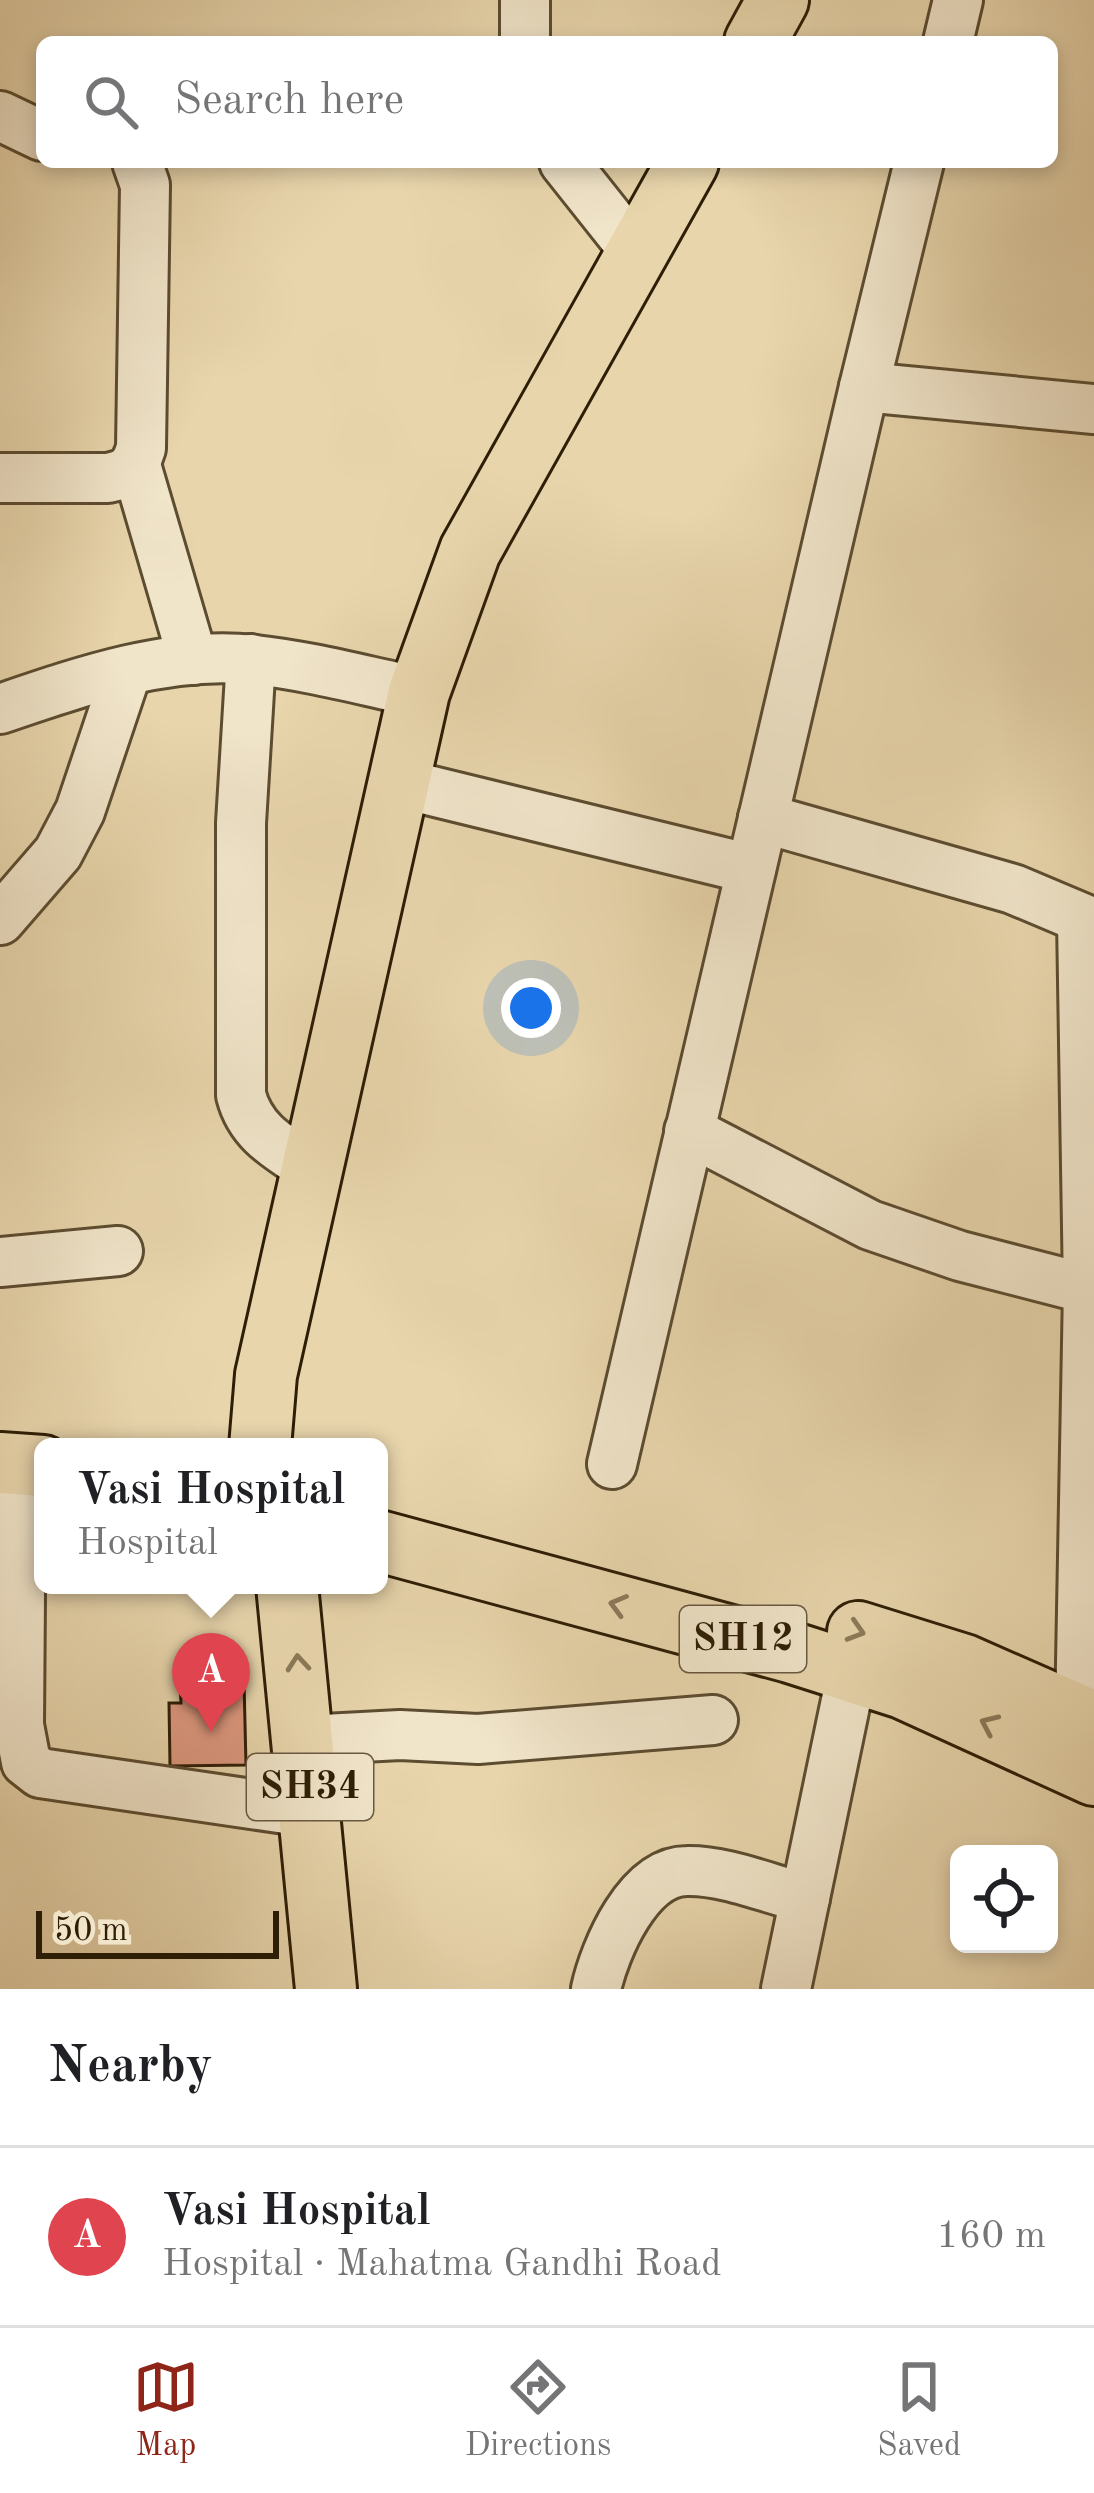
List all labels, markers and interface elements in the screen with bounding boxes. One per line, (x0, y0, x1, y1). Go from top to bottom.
search box (36, 36, 1058, 168)
icon: search (78, 69, 144, 135)
text: Search here (174, 79, 404, 124)
your location (501, 978, 561, 1038)
popup (34, 1438, 388, 1594)
text: Vasi Hospital (77, 1469, 345, 1514)
text: Hospital (77, 1524, 218, 1563)
one-way arrow (608, 1595, 629, 1620)
road number: SH12 (680, 1606, 806, 1672)
one-way arrow (844, 1617, 865, 1642)
pin: A (172, 1633, 250, 1732)
one-way arrow (286, 1653, 311, 1672)
one-way arrow (980, 1714, 1001, 1738)
road number: SH34 (247, 1754, 373, 1820)
map controls (950, 1845, 1058, 1953)
button: locate (950, 1845, 1058, 1953)
scale bar (36, 1905, 279, 1958)
text: 50 m (54, 1915, 128, 1948)
text: Nearby (48, 2042, 213, 2093)
text: Vasi Hospital (162, 2190, 431, 2235)
text: A (72, 2217, 102, 2256)
text: 160 m (936, 2217, 1046, 2256)
text: Hospital · Mahatma Gandhi Road (162, 2245, 722, 2284)
tab: Map (133, 2354, 199, 2467)
tab: Directions (465, 2354, 611, 2467)
tab: Saved (877, 2354, 961, 2467)

